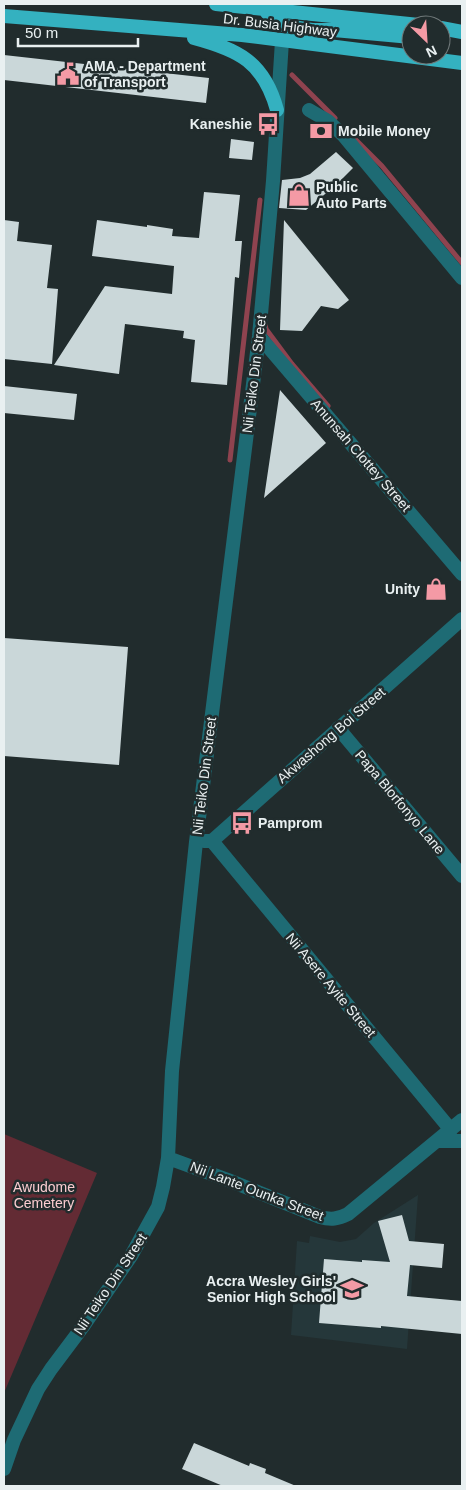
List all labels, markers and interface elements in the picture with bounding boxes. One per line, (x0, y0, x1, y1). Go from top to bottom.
street label: Dr. Busia Highway (222, 10, 338, 40)
scale bar (18, 15, 138, 47)
north arrow (401, 15, 451, 65)
text: 50 m (25, 24, 58, 41)
text: N (424, 42, 439, 61)
place label: AMA - Department of Transport (84, 58, 206, 90)
public building icon: AMA - Department of Transport (55, 61, 81, 87)
bus stop icon: Kaneshie (255, 111, 281, 137)
place label: Kaneshie (190, 116, 252, 132)
bank icon: Mobile Money (308, 118, 334, 144)
place label: Mobile Money (338, 123, 431, 139)
place label: Public Auto Parts (316, 179, 387, 211)
shop icon: Public Auto Parts (286, 182, 312, 208)
street label: Nii Teiko Din Street (239, 314, 269, 434)
street label: Anunsah Clottey Street (308, 395, 414, 515)
shop icon: Unity (423, 576, 449, 602)
place label: Unity (385, 581, 420, 597)
street label: Akwashong Boi Street (274, 684, 388, 786)
street label: Nii Teiko Din Street (189, 716, 219, 836)
street label: Papa Blorfonyo Lane (352, 747, 448, 857)
bus stop icon: Pamprom (229, 810, 255, 836)
place label: Pamprom (258, 815, 323, 831)
street label: Nii Asere Ayite Street (283, 930, 379, 1040)
street label: Nii Lante Ounka Street (188, 1158, 326, 1224)
park label: Awudome Cemetery (13, 1179, 75, 1211)
street label: Nii Teiko Din Street (70, 1230, 150, 1338)
place label: Accra Wesley Girls' Senior High School (206, 1273, 336, 1305)
school or university icon: Accra Wesley Girls' Senior High School (339, 1276, 365, 1302)

